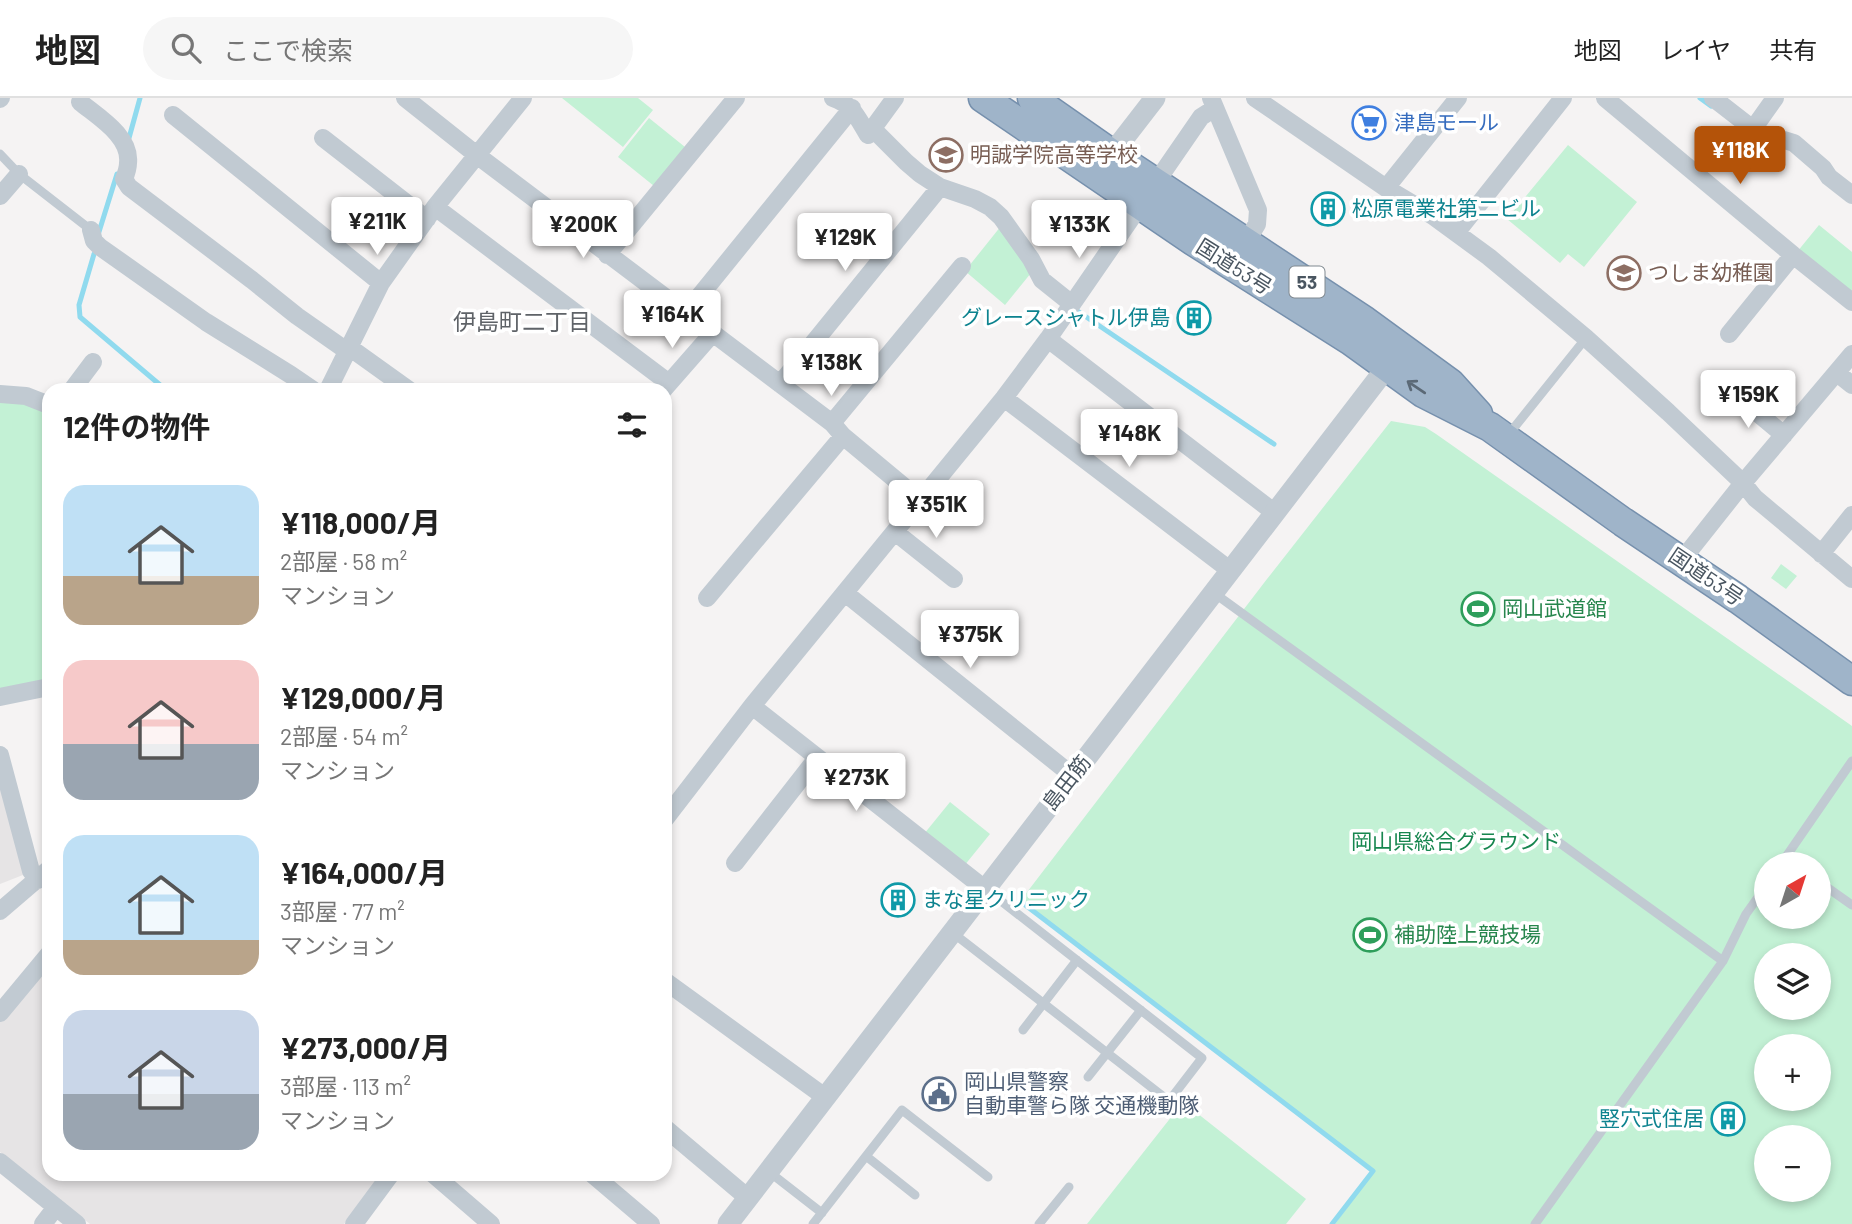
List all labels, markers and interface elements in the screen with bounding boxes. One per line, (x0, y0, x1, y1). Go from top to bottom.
search box (143, 17, 633, 80)
text: 地図 (35, 29, 101, 69)
icon: search (167, 29, 205, 67)
text: ここで検索 (223, 34, 353, 65)
text: 地図 (1574, 35, 1622, 64)
text: レイヤ (1660, 35, 1731, 64)
text: 共有 (1769, 35, 1817, 64)
supermarket icon: 津島モール (1350, 104, 1388, 142)
place label: 津島モール (1394, 109, 1499, 134)
pin: ¥118K (1691, 126, 1789, 186)
text: ¥118K (1710, 135, 1770, 163)
school or university icon: 明誠学院高等学校 (927, 136, 965, 174)
place label: 明誠学院高等学校 (970, 141, 1138, 166)
building icon: 松原電業社第二ビル (1309, 190, 1347, 228)
place label: 松原電業社第二ビル (1352, 195, 1541, 220)
pin: ¥211K (328, 198, 426, 257)
pin: ¥200K (534, 200, 632, 260)
pin: ¥133K (1030, 200, 1128, 260)
text: ¥211K (347, 206, 407, 234)
text: ¥200K (548, 209, 618, 237)
text: ¥133K (1047, 209, 1111, 237)
pin: ¥129K (796, 214, 894, 273)
text: ¥129K (813, 222, 877, 250)
street label: 国道53号 (1192, 233, 1277, 299)
school or university icon: つしま幼稚園 (1605, 254, 1643, 292)
place label: つしま幼稚園 (1648, 259, 1774, 284)
road number: 53 (1290, 266, 1324, 298)
pin: ¥164K (623, 290, 721, 350)
text: ¥164K (640, 299, 704, 327)
building icon: グレースシャトル伊島 (1175, 299, 1213, 337)
place label: グレースシャトル伊島 (961, 304, 1170, 329)
district label: 伊島町二丁目 (453, 307, 591, 335)
pin: ¥138K (782, 338, 880, 398)
text: ¥138K (799, 347, 863, 375)
pin: ¥159K (1699, 370, 1797, 430)
text: ¥159K (1717, 379, 1779, 407)
one-way arrow (1406, 380, 1426, 394)
icon: filters (613, 406, 651, 444)
text: 12件の物件 (63, 408, 210, 444)
pin: ¥148K (1080, 410, 1178, 469)
text: ¥148K (1097, 418, 1161, 446)
pin: ¥351K (887, 480, 985, 540)
text: ¥351K (905, 489, 967, 517)
text: ¥118,000/月 (280, 504, 441, 540)
icon: home (119, 513, 203, 597)
street label: 国道53号 (1665, 542, 1749, 610)
text: 2部屋 · 58 m² (280, 547, 407, 575)
text: マンション (280, 581, 395, 609)
sports icon: 岡山武道館 (1459, 590, 1497, 628)
place label: 岡山武道館 (1502, 595, 1607, 620)
pin: ¥375K (921, 610, 1019, 670)
text: ¥375K (937, 619, 1003, 647)
text: ¥129,000/月 (280, 679, 447, 715)
icon: home (119, 688, 203, 772)
text: 2部屋 · 54 m² (280, 722, 408, 750)
street label: 島田筋 (1037, 750, 1095, 815)
pin: ¥273K (807, 754, 905, 813)
text: マンション (280, 756, 395, 784)
text: ¥273K (823, 762, 889, 790)
park label: 岡山県総合グラウンド (1351, 828, 1561, 853)
north arrow (1754, 852, 1830, 929)
map controls (1754, 852, 1831, 1202)
text: ¥164,000/月 (280, 854, 448, 890)
icon: home (119, 863, 203, 947)
building icon: まな星クリニック (879, 881, 917, 919)
place label: まな星クリニック (922, 886, 1090, 911)
text: 3部屋 · 77 m² (280, 897, 405, 925)
sports icon: 補助陸上競技場 (1351, 916, 1389, 954)
place label: 補助陸上競技場 (1394, 921, 1541, 946)
text: マンション (280, 931, 395, 959)
button: layers (1754, 943, 1831, 1020)
text: ¥273,000/月 (280, 1029, 451, 1065)
button: + (1754, 1034, 1831, 1111)
icon: home (119, 1038, 203, 1122)
place label: 岡山県警察 自動車警ら隊 交通機動隊 (964, 1068, 1199, 1117)
text: 3部屋 · 113 m² (280, 1072, 411, 1100)
public building icon: 岡山県警察 自動車警ら隊 交通機動隊 (920, 1075, 958, 1113)
building icon: 竪穴式住居 (1709, 1100, 1747, 1138)
place label: 竪穴式住居 (1599, 1105, 1704, 1130)
text: マンション (280, 1106, 395, 1134)
button: − (1754, 1125, 1831, 1202)

